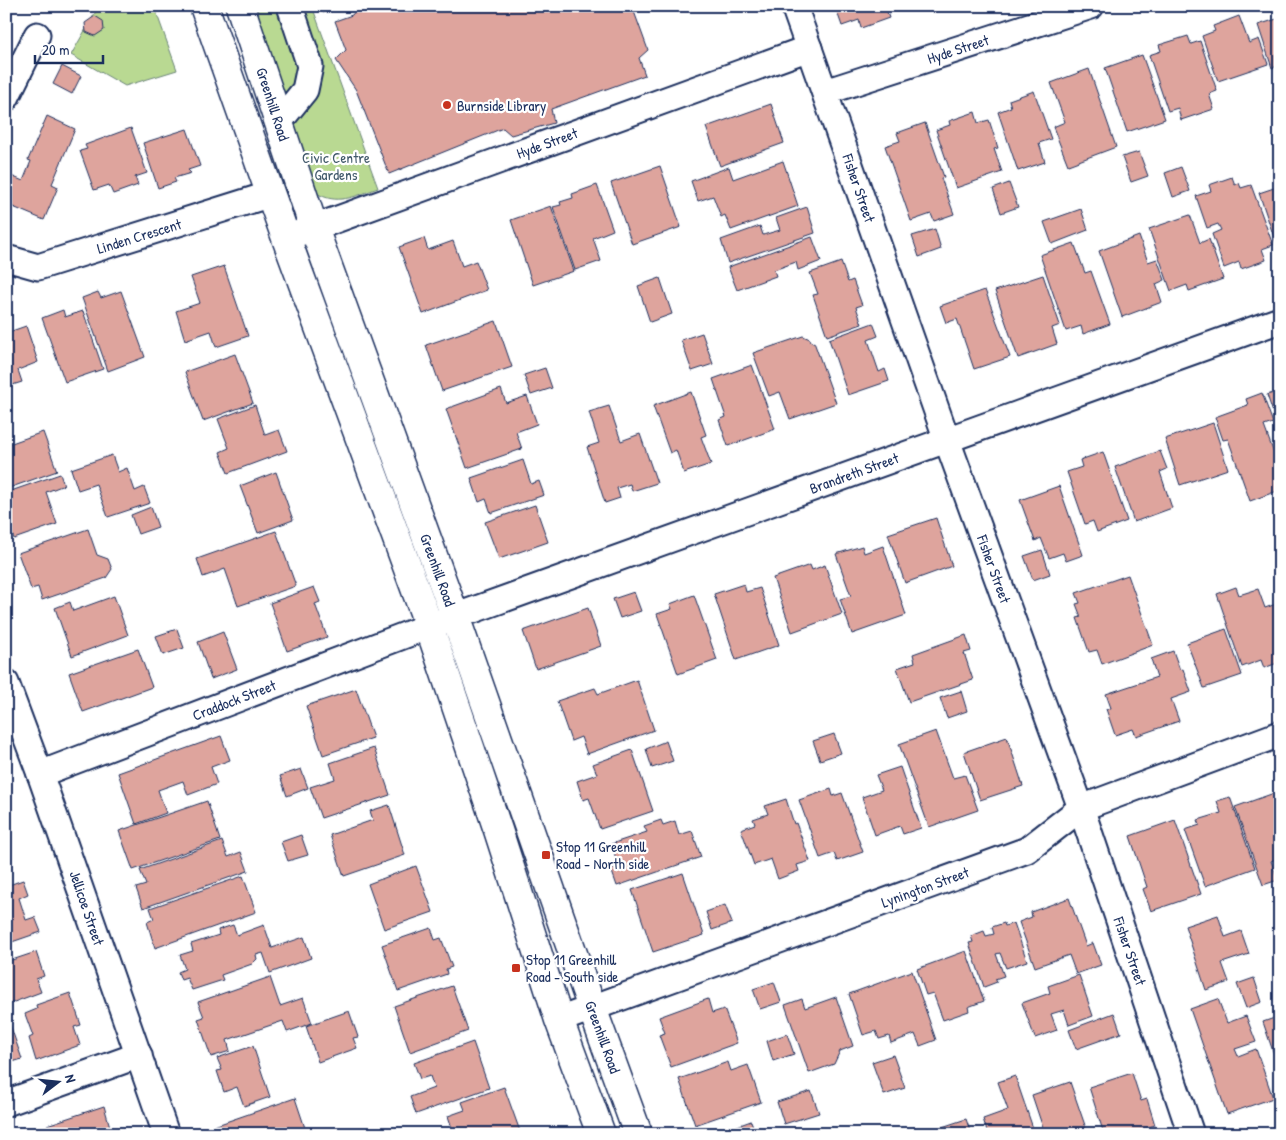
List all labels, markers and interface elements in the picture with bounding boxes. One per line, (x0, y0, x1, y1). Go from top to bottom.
street label: Hyde Street (925, 29, 992, 69)
scale bar (35, 32, 102, 64)
text: 20 m (42, 39, 69, 60)
street label: Greenhill Road (251, 65, 295, 143)
place label: Burnside Library (457, 95, 546, 116)
marker: Burnside Library (441, 99, 453, 111)
street label: Hyde Street (514, 122, 581, 164)
park label: Civic Centre Gardens (302, 147, 370, 185)
street label: Fisher Street (837, 150, 881, 226)
street label: Linden Crescent (94, 213, 185, 259)
street label: Brandreth Street (806, 447, 902, 499)
street label: Greenhill Road (415, 531, 461, 609)
street label: Fisher Street (972, 531, 1016, 607)
street label: Craddock Street (189, 674, 280, 726)
place label: Stop 11 Greenhill Road - North side (556, 836, 649, 874)
marker: Stop 11 Greenhill Road - North side (540, 849, 552, 861)
street label: Lynington Street (878, 861, 973, 913)
street label: Jellicoe Street (64, 868, 110, 949)
street label: Fisher Street (1108, 913, 1152, 989)
place label: Stop 11 Greenhill Road - South side (526, 949, 618, 987)
marker: Stop 11 Greenhill Road - South side (510, 962, 522, 974)
street label: Greenhill Road (580, 998, 626, 1076)
north arrow (32, 1058, 82, 1108)
text: N (61, 1072, 81, 1085)

